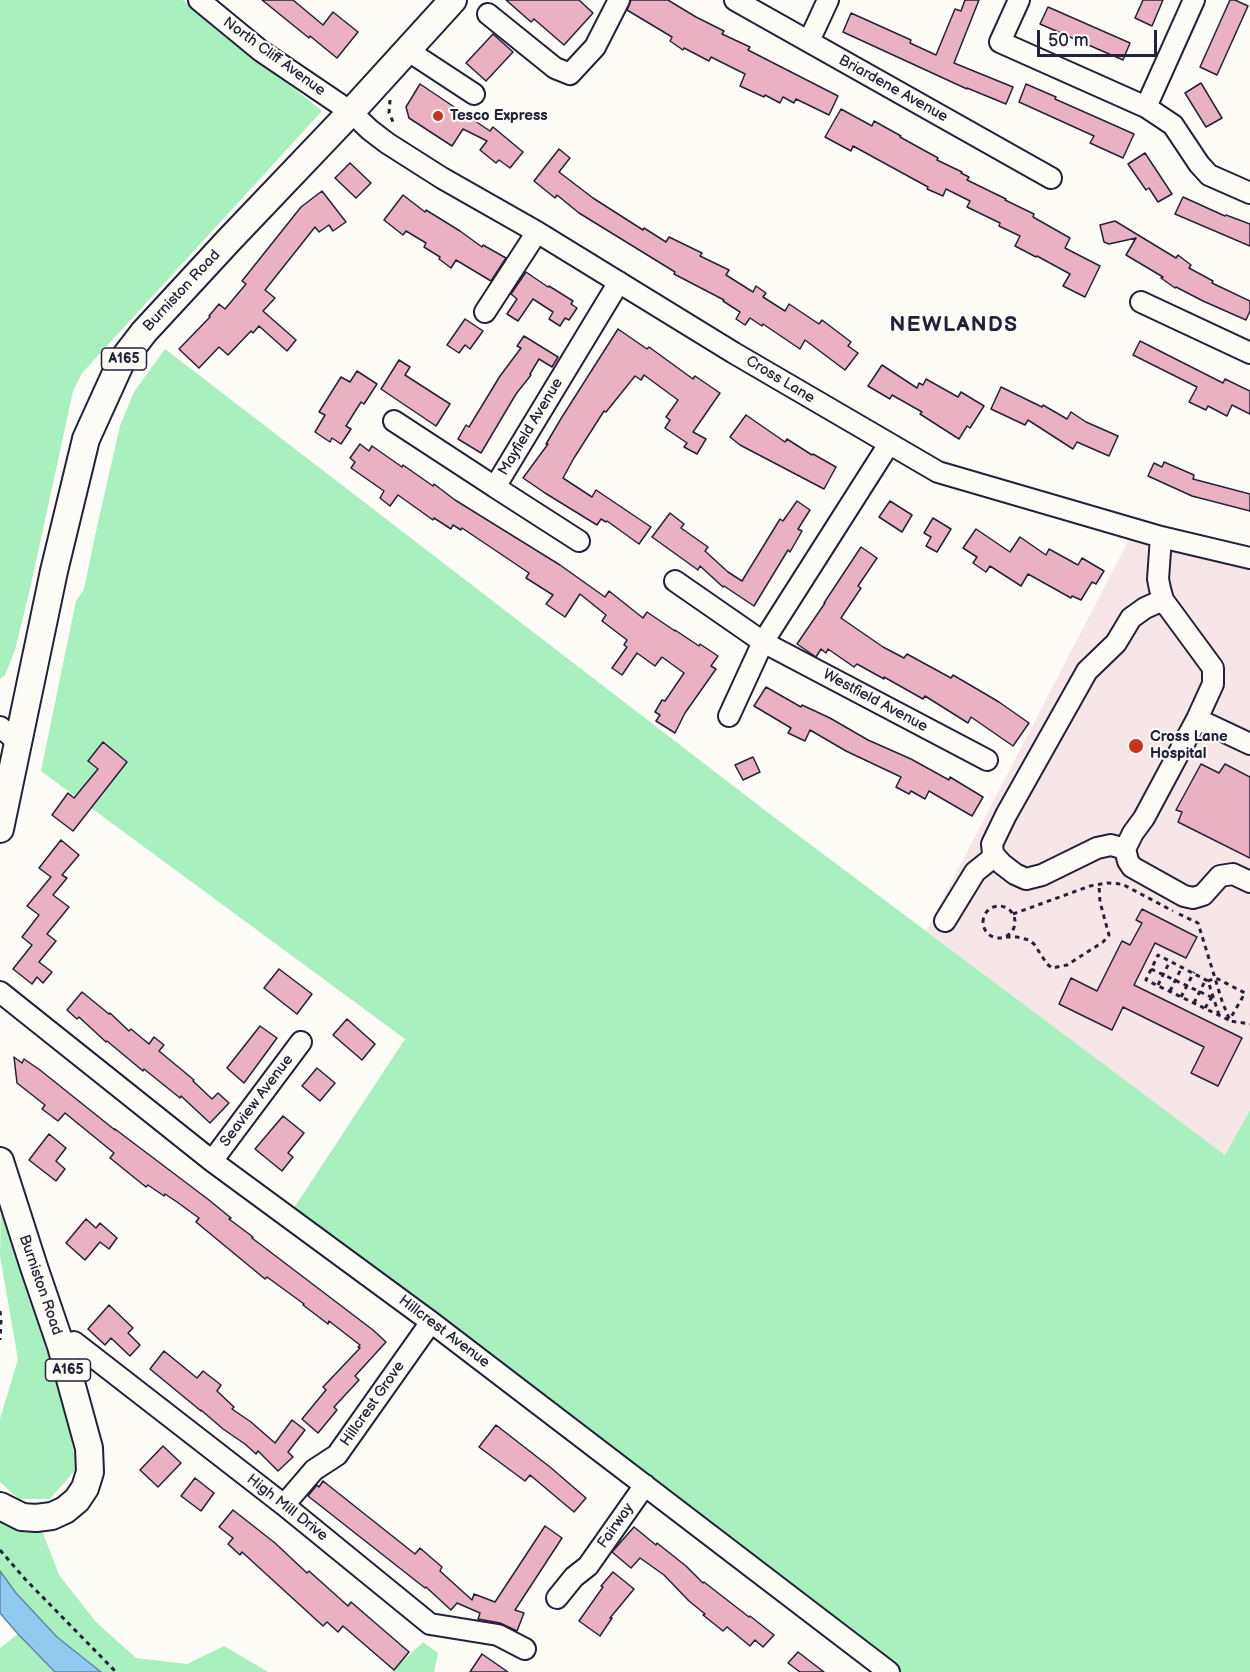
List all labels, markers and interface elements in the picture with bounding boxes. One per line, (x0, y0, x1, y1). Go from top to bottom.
street label: North Cliff Avenue (219, 14, 329, 100)
scale bar (1040, 18, 1160, 56)
text: 50 m (1048, 30, 1089, 51)
street label: Briardene Avenue (835, 52, 951, 126)
place label: Tesco Express (450, 107, 548, 125)
marker: Tesco Express (431, 109, 445, 123)
street label: Burniston Road (140, 247, 224, 335)
district label: NEWLANDS (890, 313, 1018, 339)
road number: A165 (102, 348, 146, 370)
street label: Cross Lane (742, 352, 818, 408)
street label: Mayfield Avenue (495, 375, 567, 479)
street label: Westfield Avenue (819, 666, 931, 736)
place label: Cross Lane Hospital (1150, 728, 1228, 763)
marker: Cross Lane Hospital (1127, 737, 1145, 755)
street label: Seaview Avenue (217, 1051, 297, 1151)
street label: Burniston Road (14, 1232, 66, 1338)
street label: Hillcrest Avenue (395, 1292, 493, 1372)
street label: Hillcrest Grove (337, 1358, 409, 1450)
road number: A165 (46, 1359, 90, 1381)
street label: High Mill Drive (243, 1471, 331, 1545)
street label: Fairway (594, 1500, 638, 1552)

